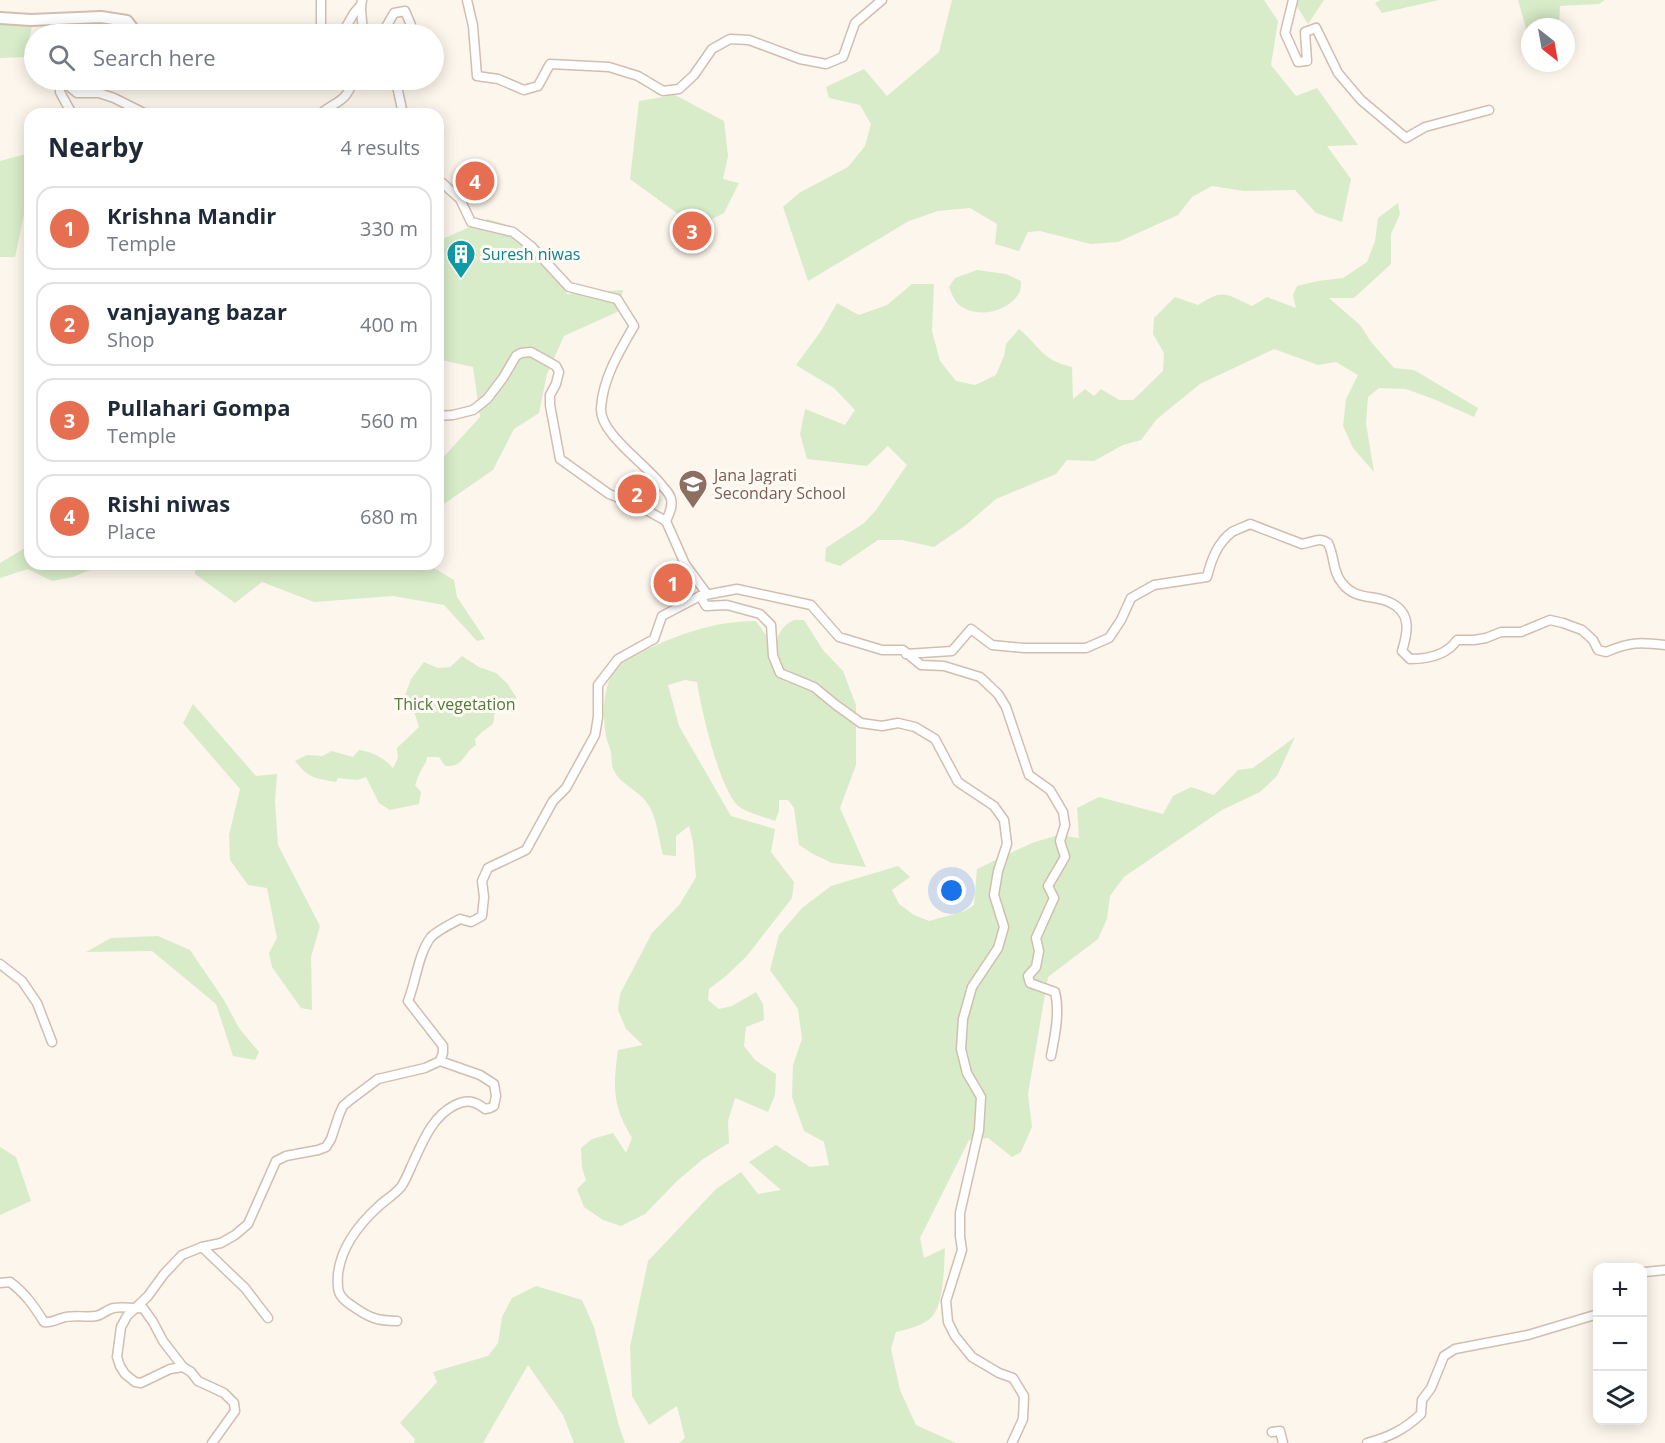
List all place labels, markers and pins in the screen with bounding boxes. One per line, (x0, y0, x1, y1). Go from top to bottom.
pin: 4 (456, 158, 494, 204)
pin: 3 (672, 208, 712, 254)
building icon: Suresh niwas (445, 238, 477, 280)
place label: Suresh niwas (482, 243, 580, 265)
place label: Jana Jagrati Secondary School (712, 464, 846, 504)
school or university icon: Jana Jagrati Secondary School (677, 468, 709, 510)
pin: 2 (618, 472, 656, 516)
pin: 1 (654, 560, 692, 606)

